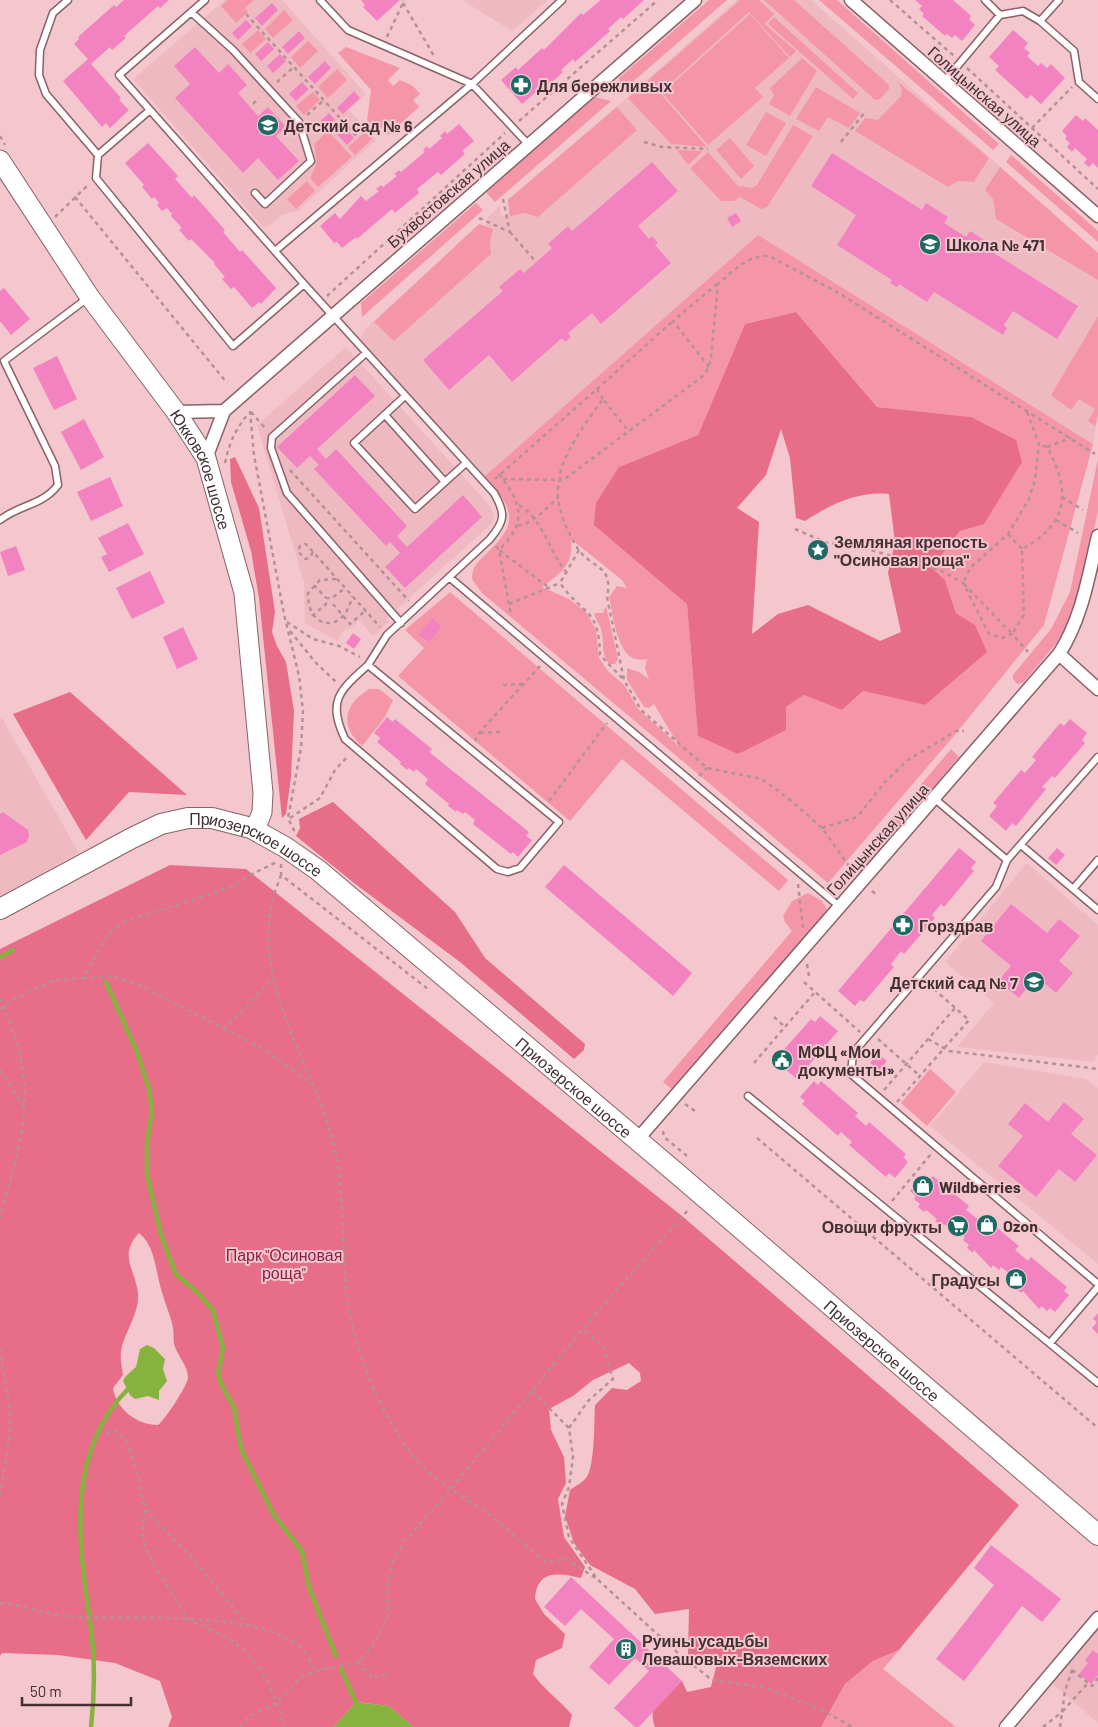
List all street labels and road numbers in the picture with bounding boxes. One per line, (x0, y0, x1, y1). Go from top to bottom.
street label: Голицынская улица (924, 42, 1046, 150)
street label: Бухвостовская улица (383, 135, 513, 251)
street label: Юкковское шоссе (167, 405, 235, 532)
street label: Голицынская улица (822, 779, 932, 899)
street label: Приозерское шоссе (189, 808, 327, 880)
street label: Приозерское шоссе (513, 1032, 636, 1141)
street label: Приозерское шоссе (821, 1295, 944, 1405)

